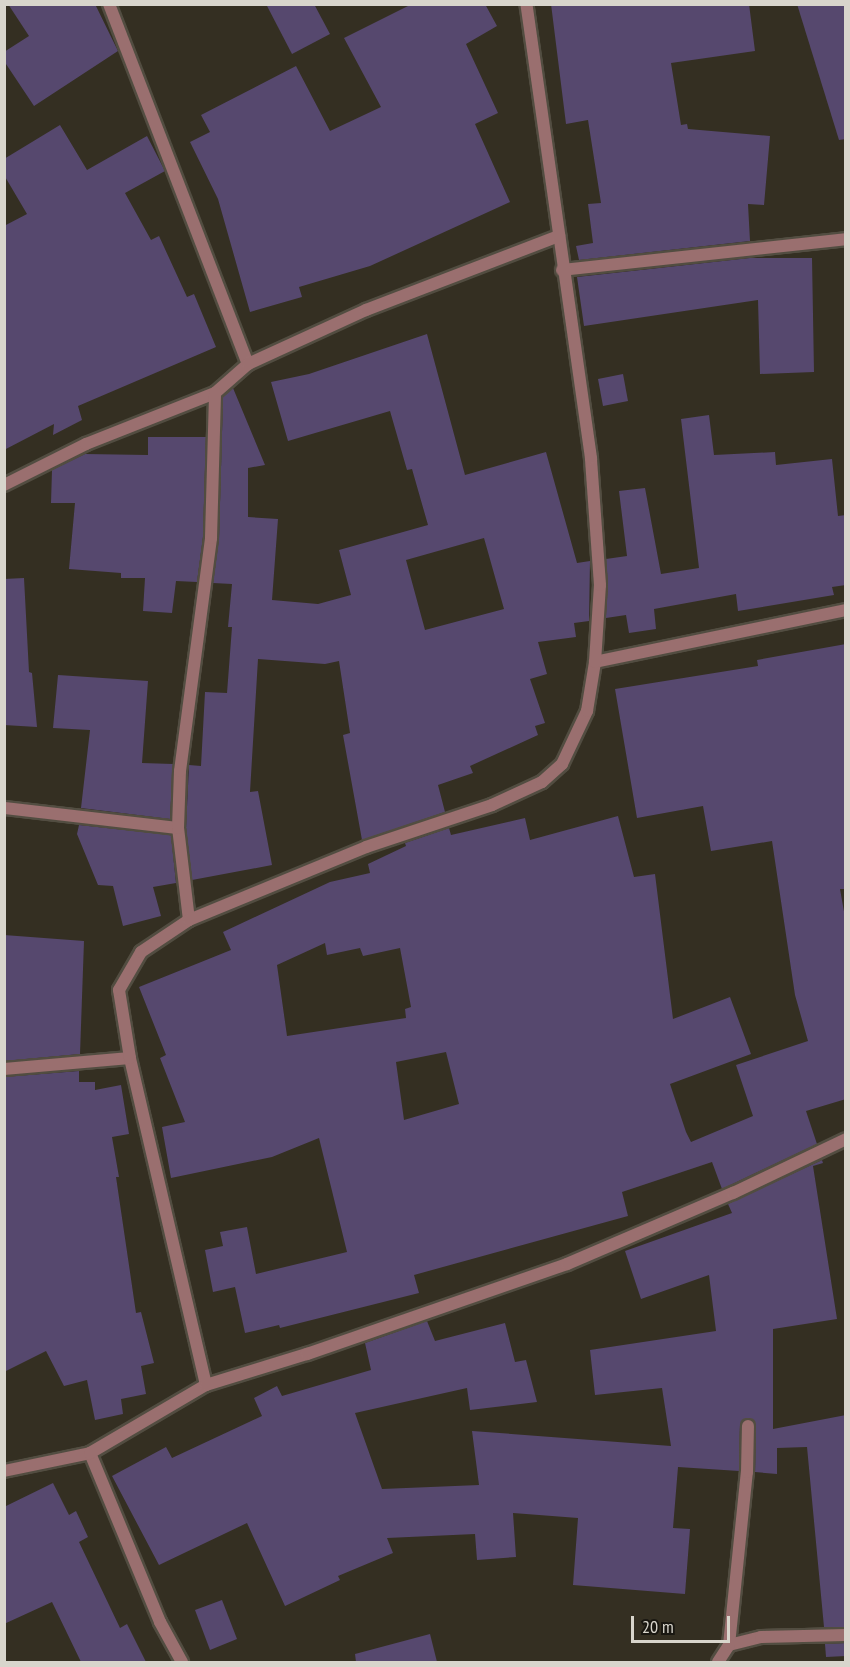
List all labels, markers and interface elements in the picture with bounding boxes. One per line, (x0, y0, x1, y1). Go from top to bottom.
scale bar (634, 1604, 733, 1642)
text: 20 m (642, 1615, 674, 1638)

